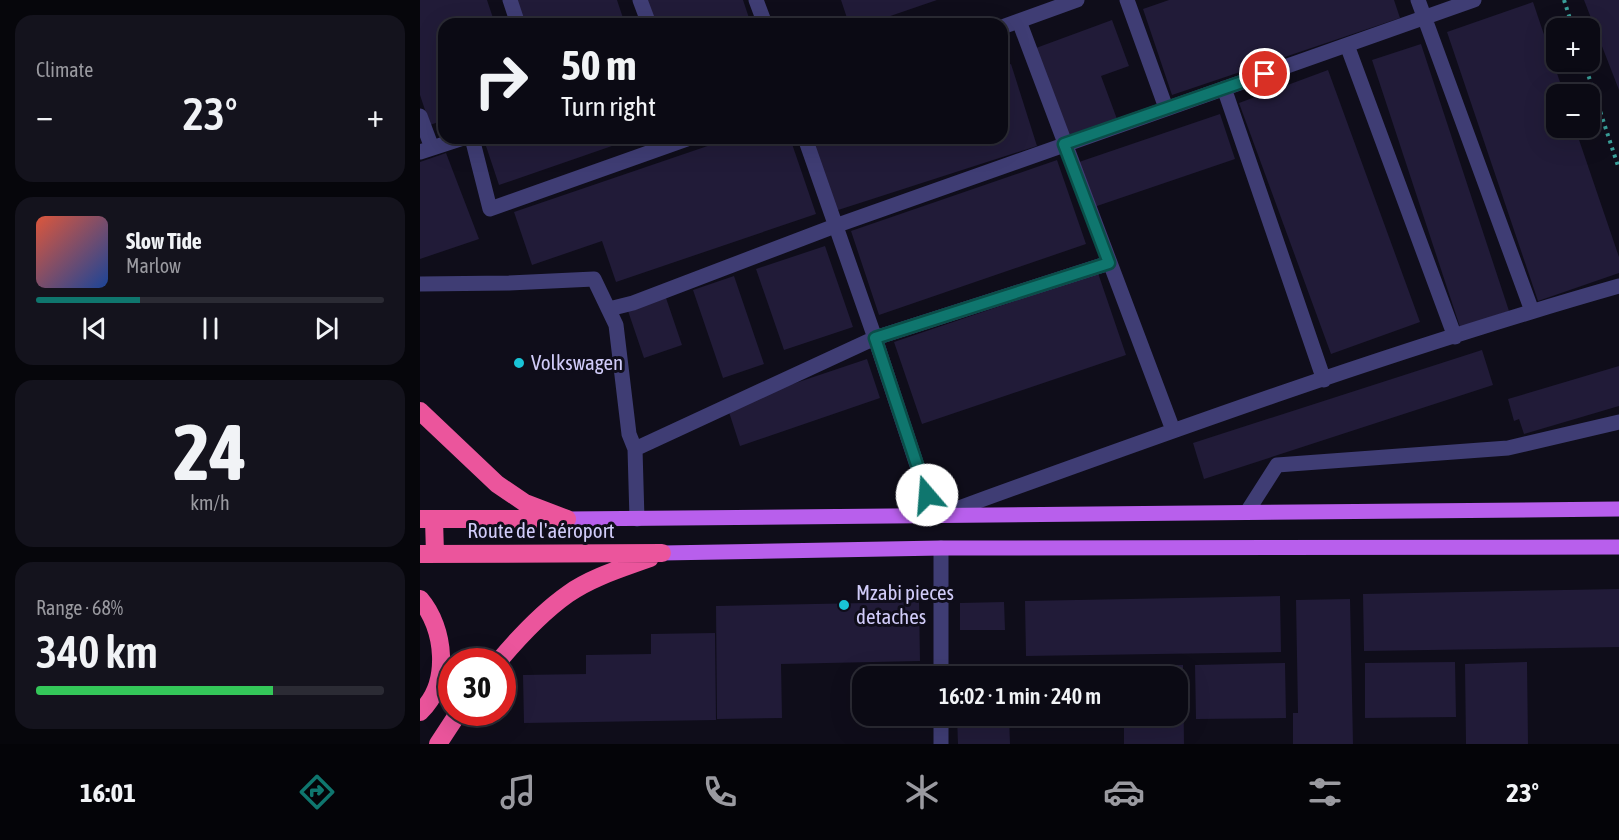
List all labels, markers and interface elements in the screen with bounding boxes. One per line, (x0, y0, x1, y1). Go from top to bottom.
map controls (1546, 18, 1600, 138)
button: + (1546, 18, 1600, 72)
text: 50 m (561, 41, 636, 89)
icon: right (462, 42, 540, 120)
pin (1239, 48, 1290, 99)
icon: arrive (1248, 57, 1281, 90)
text: Climate (36, 58, 93, 81)
button: − (1546, 84, 1600, 138)
text: 23° (183, 88, 237, 140)
text: Turn right (561, 91, 656, 122)
text: − (36, 96, 53, 134)
text: + (367, 96, 384, 134)
text: Slow Tide (126, 228, 202, 254)
text: Marlow (126, 254, 181, 277)
icon: previous (78, 312, 111, 345)
icon: pause (194, 312, 227, 345)
icon: next (310, 312, 343, 345)
place label: Volkswagen (531, 350, 623, 374)
marker: Volkswagen (512, 356, 526, 370)
text: 24 (173, 407, 247, 497)
position arrow (895, 463, 959, 527)
text: km/h (190, 491, 230, 514)
street label: Route de l'aéroport (467, 518, 615, 542)
place label: Mzabi pieces detaches (856, 580, 954, 628)
text: Range · 68% (36, 596, 123, 619)
marker: Mzabi pieces detaches (837, 598, 851, 612)
text: 340 km (36, 626, 158, 678)
speed limit sign: 30 (438, 648, 516, 726)
text: 16:02 · 1 min · 240 m (939, 683, 1101, 709)
icon: directions (296, 771, 338, 813)
icon: music (497, 771, 539, 813)
icon: phone (699, 771, 741, 813)
icon: climate (901, 771, 943, 813)
icon: car (1103, 771, 1145, 813)
icon: filters (1304, 771, 1346, 813)
text: 16:01 (80, 777, 136, 808)
text: 23° (1506, 777, 1539, 808)

